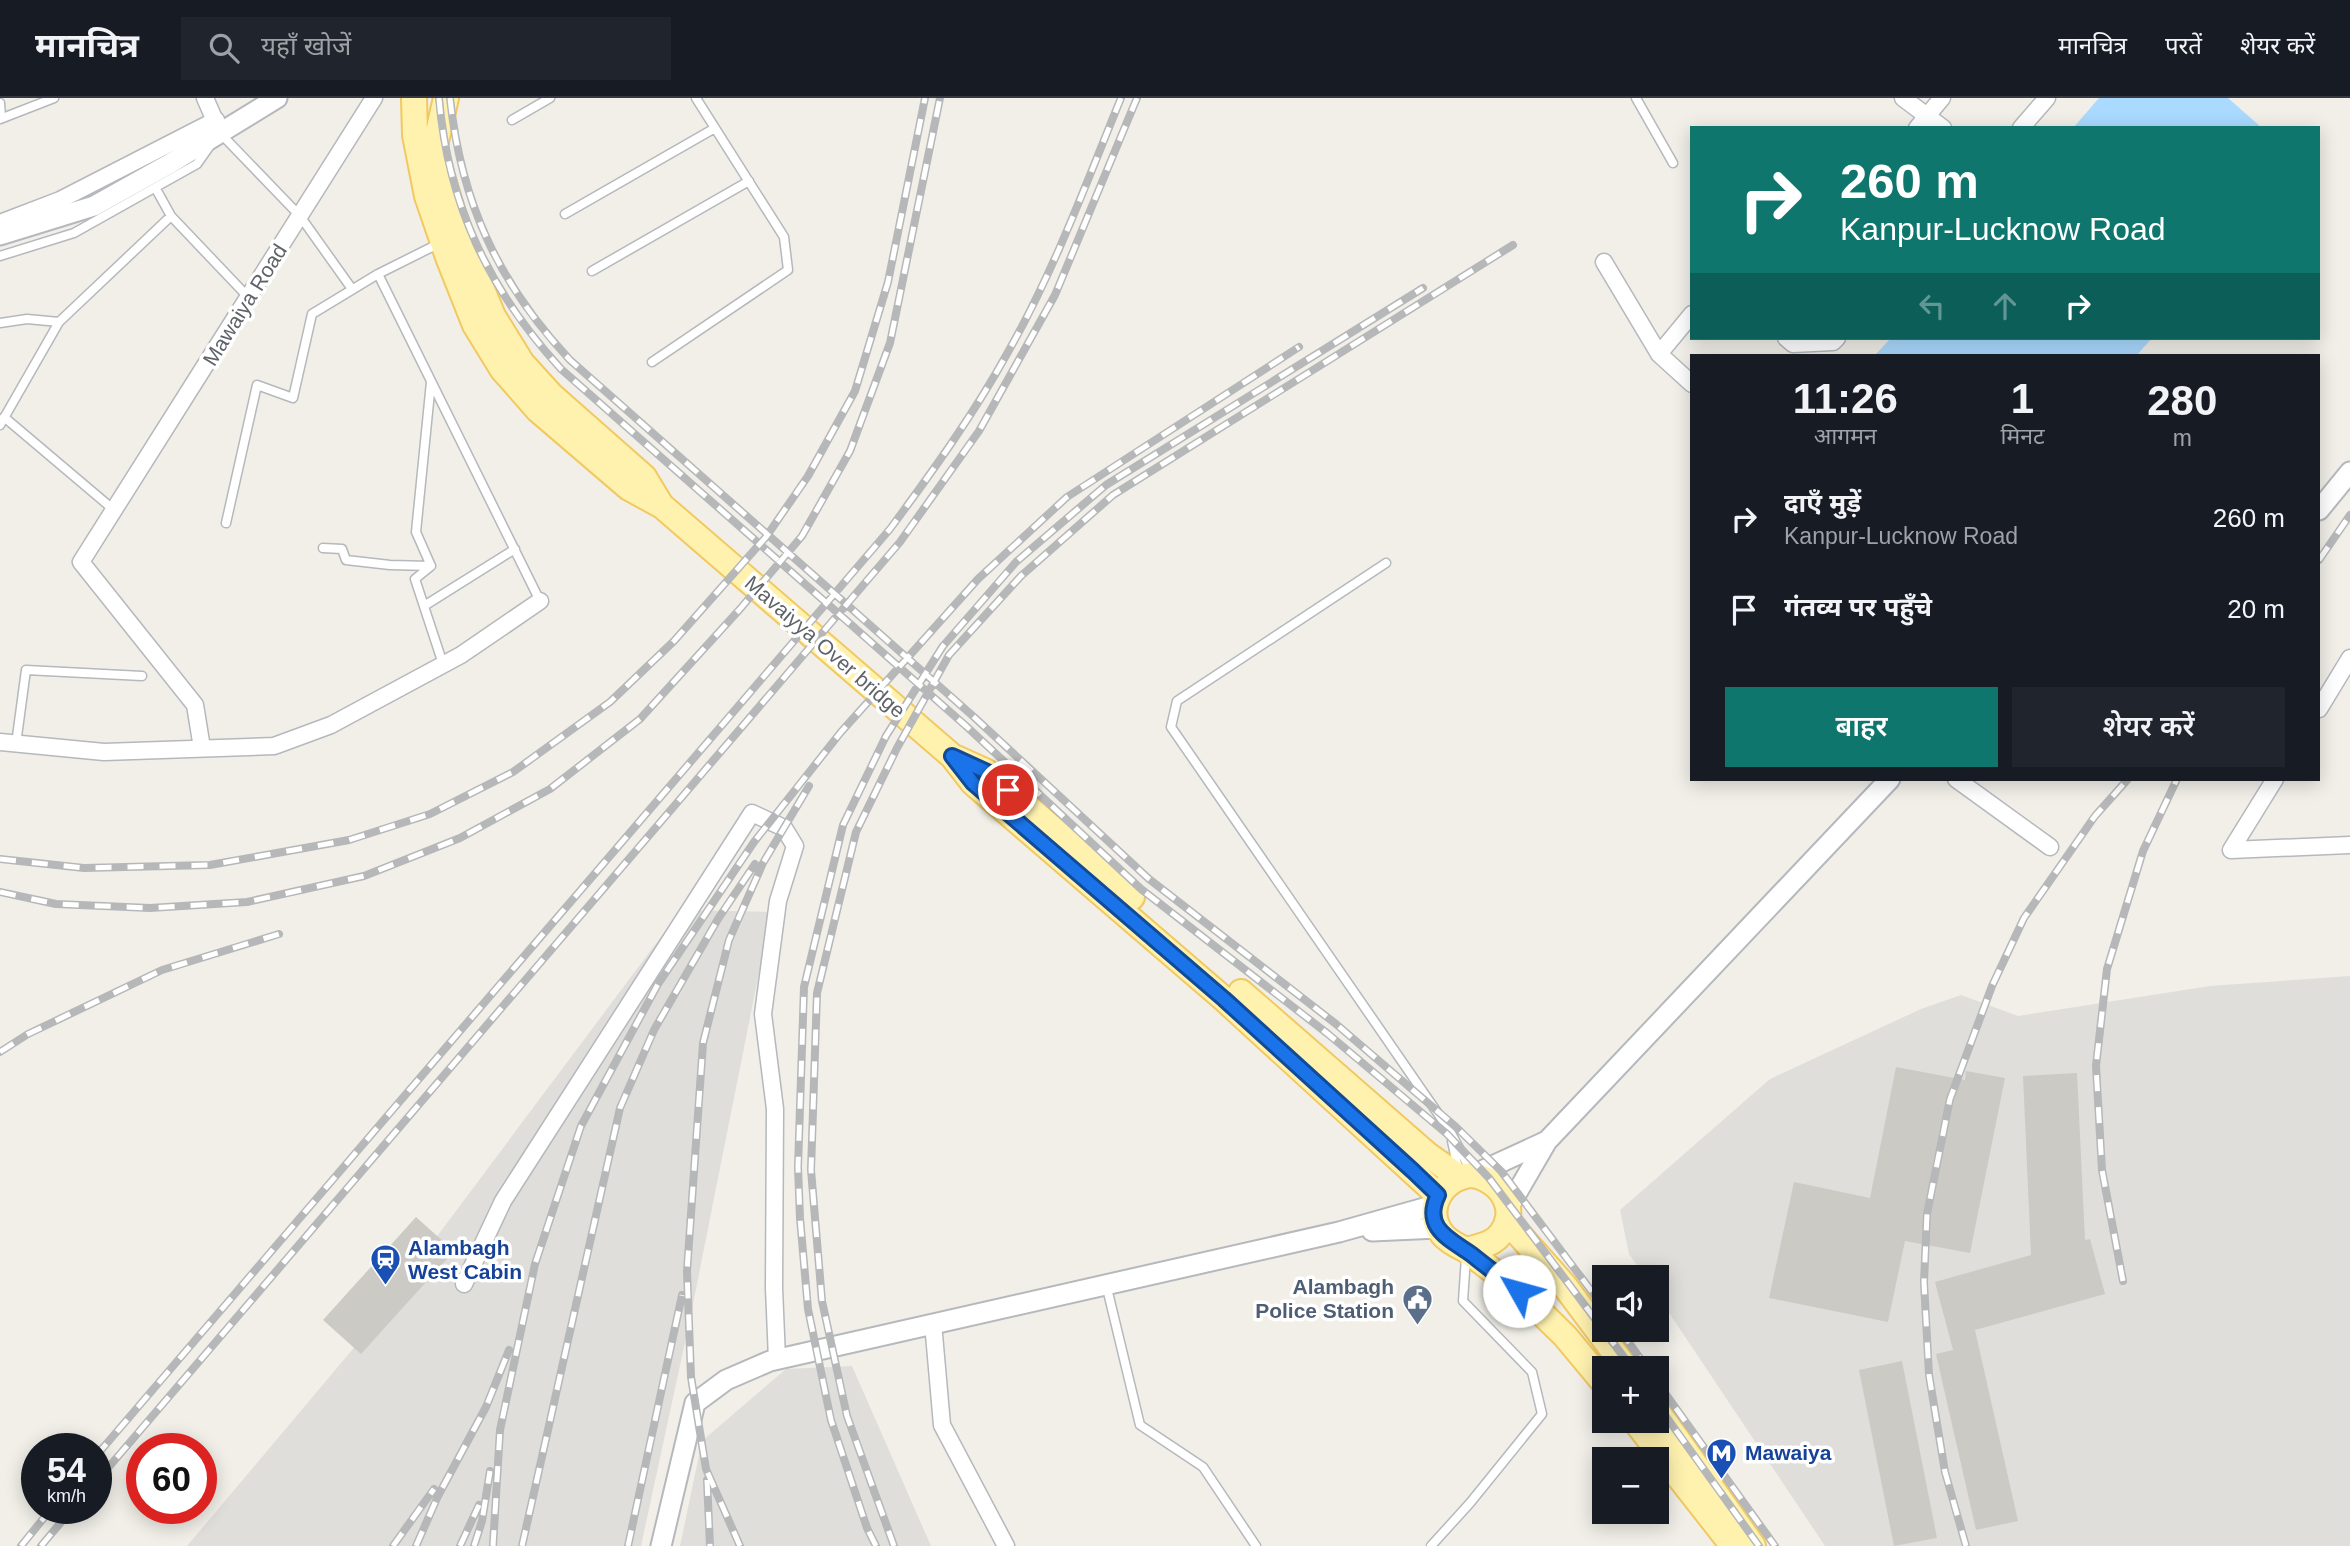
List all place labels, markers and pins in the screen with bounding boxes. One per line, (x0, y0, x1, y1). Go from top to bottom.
pin (978, 760, 1038, 820)
place label: Alambagh West Cabin (408, 1236, 522, 1283)
station icon: Alambagh West Cabin (368, 1243, 402, 1287)
place label: Alambagh Police Station (1255, 1275, 1394, 1322)
public building icon: Alambagh Police Station (1400, 1282, 1434, 1326)
metro station icon: Mawaiya (1705, 1436, 1739, 1480)
place label: Mawaiya (1745, 1441, 1832, 1464)

